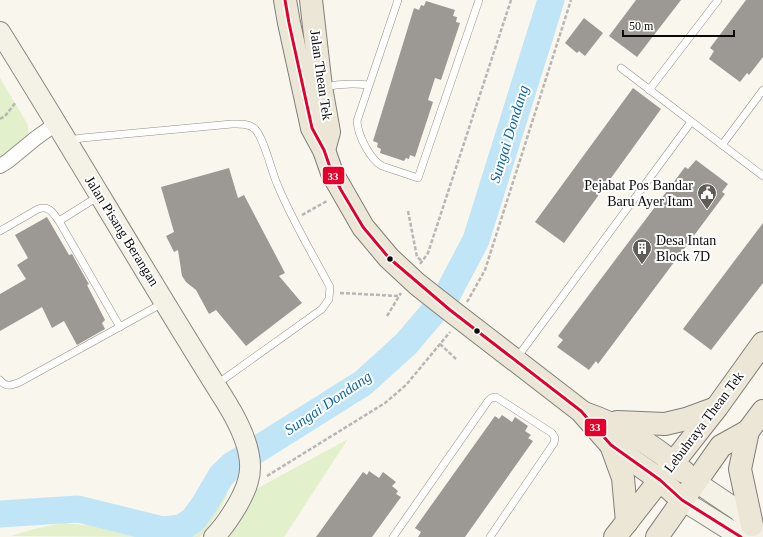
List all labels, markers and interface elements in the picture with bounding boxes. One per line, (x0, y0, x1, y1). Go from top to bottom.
scale bar (623, 12, 734, 38)
text: 50 m (629, 19, 654, 33)
street label: Jalan Thean Tek (307, 29, 335, 121)
water label: Sungai Dondang (487, 83, 532, 185)
line badge: 33 (322, 166, 345, 185)
text: 33 (328, 170, 339, 182)
street label: Jalan Pisang Berangan (82, 173, 162, 289)
place label: Pejabat Pos Bandar Baru Ayer Itam (584, 178, 693, 209)
public building icon: Pejabat Pos Bandar Baru Ayer Itam (696, 182, 718, 210)
place label: Desa Intan Block 7D (656, 233, 716, 264)
building icon: Desa Intan Block 7D (631, 237, 653, 265)
unlabelled marker (385, 254, 395, 264)
unlabelled marker (472, 326, 482, 336)
water label: Sungai Dondang (282, 368, 375, 438)
street label: Lebuhraya Thean Tek (661, 369, 747, 475)
line badge: 33 (584, 418, 607, 437)
text: 33 (590, 421, 601, 433)

